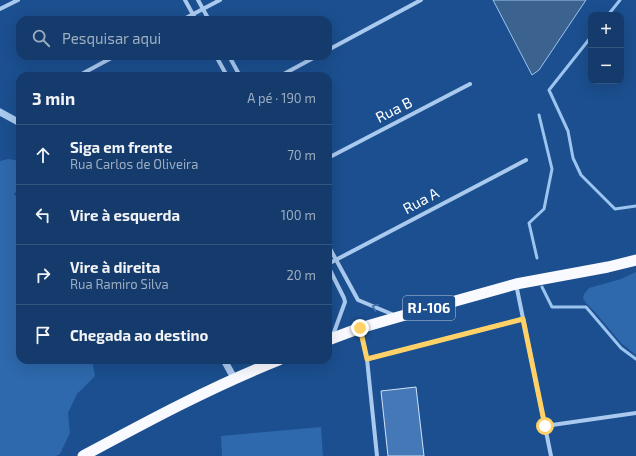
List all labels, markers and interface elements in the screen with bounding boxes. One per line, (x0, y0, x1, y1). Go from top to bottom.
map controls (588, 12, 624, 84)
button: + (588, 12, 624, 48)
search box (16, 16, 332, 60)
icon: search (30, 27, 52, 49)
text: Pesquisar aqui (62, 29, 161, 47)
button: − (588, 48, 624, 84)
text: 3 min (32, 88, 75, 108)
text: A pé · 190 m (247, 90, 316, 106)
street label: Rua B (372, 92, 415, 126)
text: Siga em frente (70, 138, 172, 156)
icon: ahead (32, 144, 54, 166)
text: 70 m (287, 147, 316, 163)
text: Rua Carlos de Oliveira (70, 156, 198, 172)
street label: Rua A (399, 183, 442, 217)
icon: left (32, 204, 54, 226)
text: Vire à esquerda (70, 206, 180, 224)
text: 100 m (281, 207, 316, 223)
text: Vire à direita (70, 258, 160, 276)
icon: right (32, 264, 54, 286)
text: 20 m (287, 267, 316, 283)
text: Rua Ramiro Silva (70, 276, 169, 292)
road number: RJ-106 (403, 296, 455, 320)
one-way arrow (371, 304, 378, 312)
route end (351, 319, 369, 337)
icon: arrive (32, 324, 54, 346)
text: Chegada ao destino (70, 326, 208, 344)
route start (536, 417, 554, 435)

